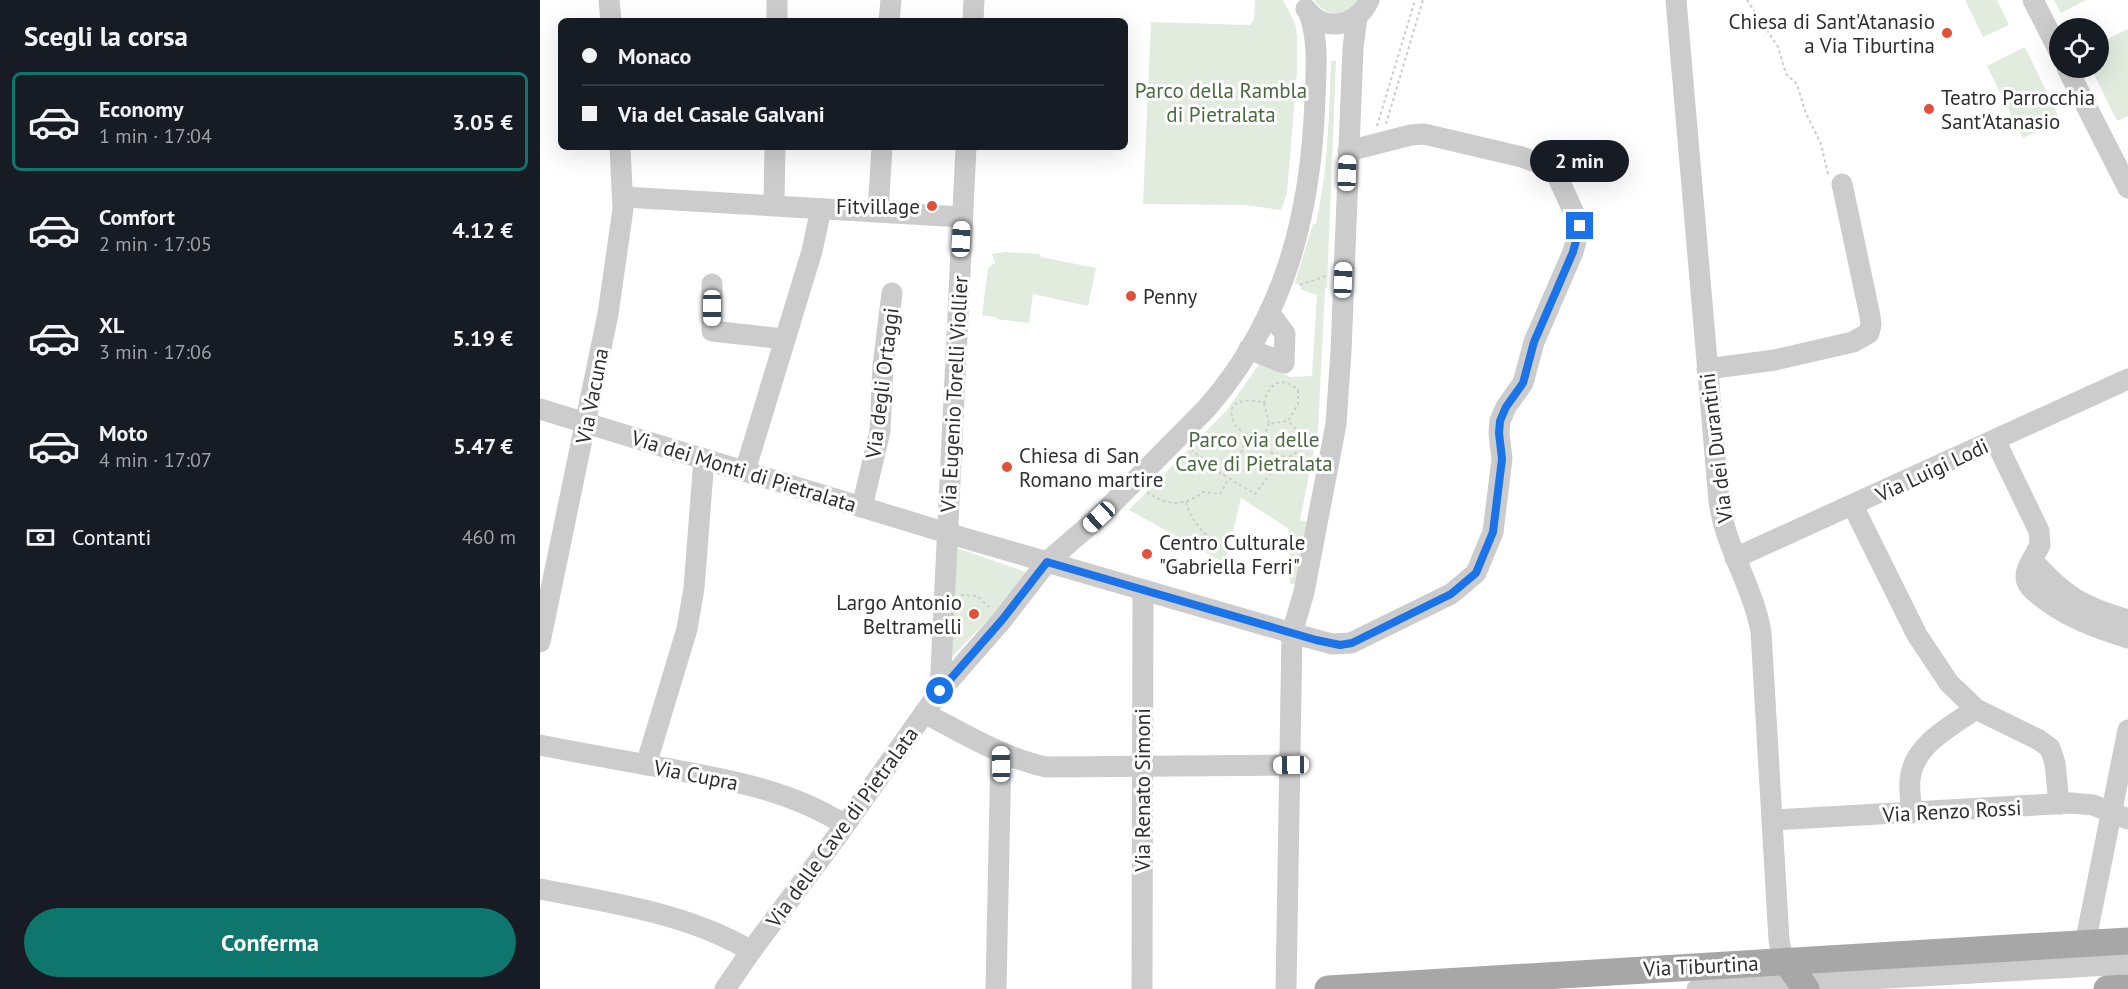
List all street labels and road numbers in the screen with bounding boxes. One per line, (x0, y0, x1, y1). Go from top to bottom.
street label: Via Eugenio Torelli Viollier (934, 275, 974, 514)
street label: Via degli Ortaggi (859, 306, 905, 461)
street label: Via Vacuna (569, 346, 615, 447)
street label: Via dei Durantini (1693, 372, 1739, 525)
street label: Via dei Monti di Pietralata (627, 424, 860, 518)
street label: Via Luigi Lodi (1870, 432, 1993, 508)
street label: Via Renato Simoni (1129, 708, 1156, 873)
street label: Via delle Cave di Pietralata (759, 721, 924, 933)
street label: Via Cupra (651, 753, 741, 796)
street label: Via Renzo Rossi (1881, 794, 2022, 828)
street label: Via Tiburtina (1642, 950, 1759, 983)

